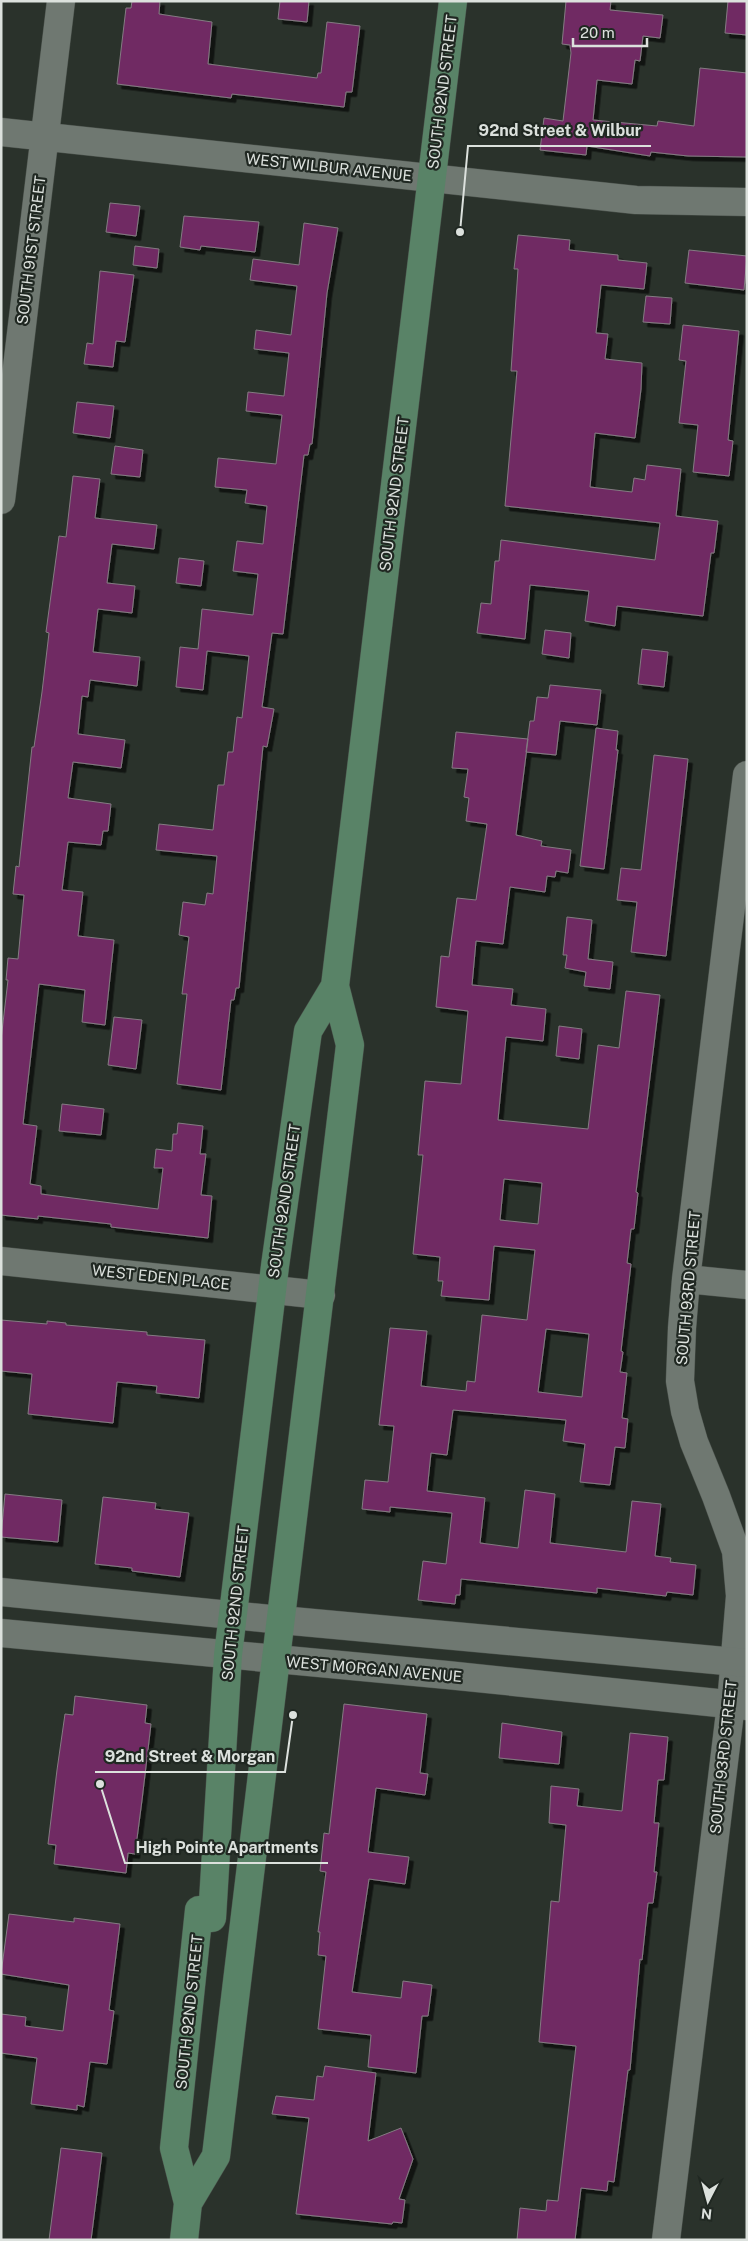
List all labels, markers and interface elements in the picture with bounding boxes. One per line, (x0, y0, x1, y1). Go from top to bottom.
street label: SOUTH 92ND STREET (424, 14, 460, 170)
scale bar (573, 15, 647, 47)
text: 20 m (580, 24, 615, 41)
callout: 92nd Street & Wilbur (468, 115, 651, 146)
text: 92nd Street & Wilbur (479, 121, 642, 140)
street label: WEST WILBUR AVENUE (245, 150, 413, 184)
street label: SOUTH 91ST STREET (13, 175, 49, 325)
street label: SOUTH 92ND STREET (376, 416, 412, 572)
street label: SOUTH 92ND STREET (265, 1123, 303, 1279)
street label: SOUTH 93RD STREET (673, 1210, 703, 1366)
street label: WEST EDEN PLACE (91, 1261, 231, 1293)
street label: SOUTH 92ND STREET (218, 1525, 252, 1681)
street label: WEST MORGAN AVENUE (285, 1653, 463, 1685)
street label: SOUTH 93RD STREET (706, 1679, 740, 1835)
callout: 92nd Street & Morgan (95, 1741, 285, 1772)
text: 92nd Street & Morgan (105, 1747, 275, 1766)
callout: High Pointe Apartments (125, 1832, 328, 1863)
text: High Pointe Apartments (135, 1838, 319, 1857)
street label: SOUTH 92ND STREET (172, 1934, 206, 2090)
north arrow (683, 2176, 733, 2226)
text: N (700, 2205, 713, 2222)

